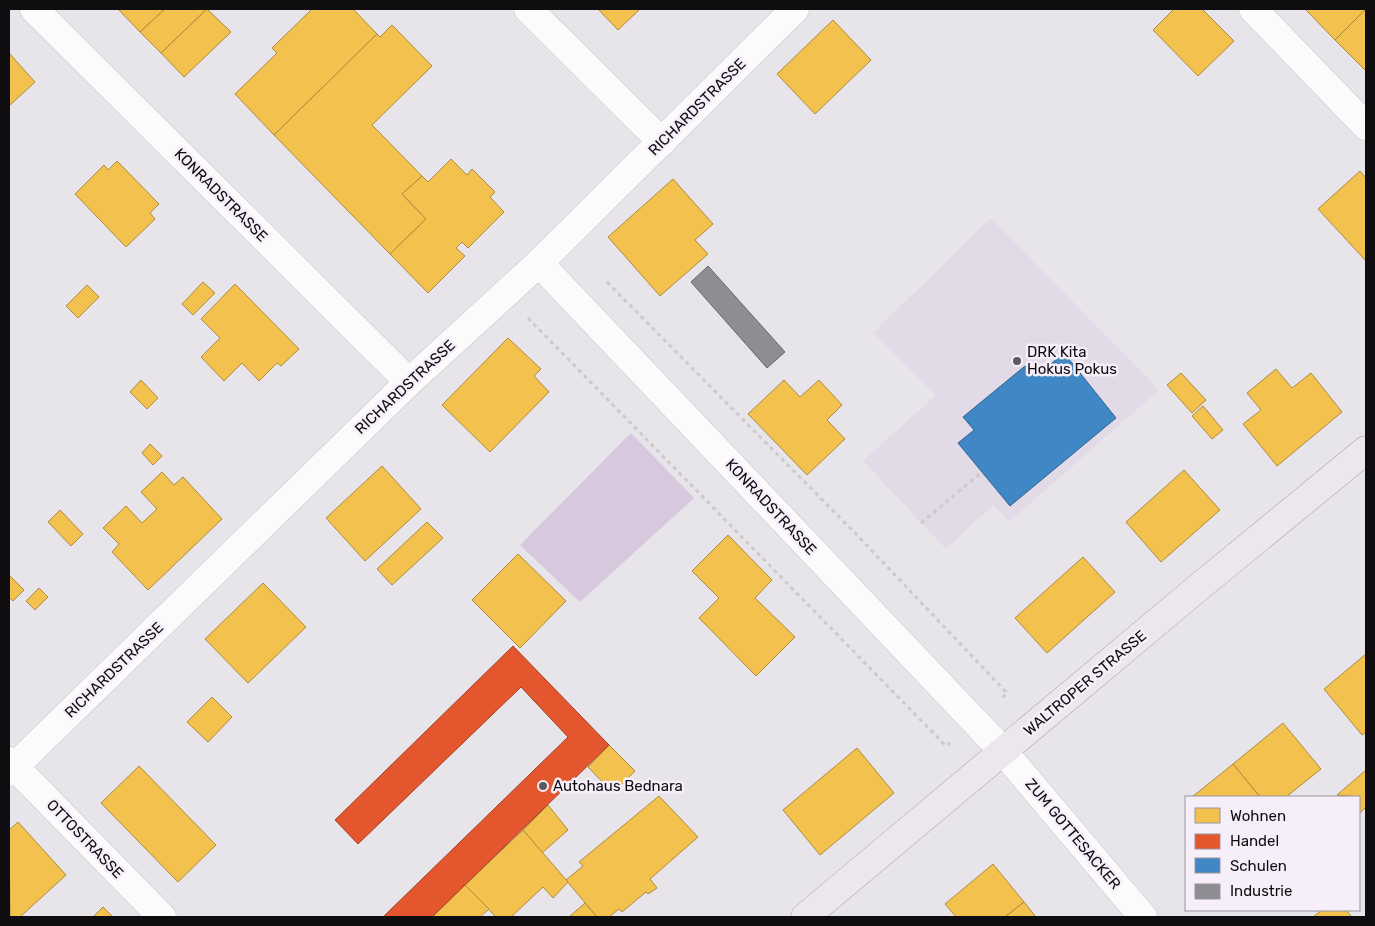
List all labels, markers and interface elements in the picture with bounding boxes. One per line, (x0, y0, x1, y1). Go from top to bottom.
street label: RICHARDSTRASSE (645, 55, 749, 159)
street label: KONRADSTRASSE (171, 145, 271, 245)
street label: RICHARDSTRASSE (351, 336, 459, 438)
place label: DRK Kita Hokus Pokus (1027, 343, 1117, 378)
marker: DRK Kita Hokus Pokus (1011, 355, 1023, 367)
street label: KONRADSTRASSE (722, 455, 820, 559)
street label: RICHARDSTRASSE (61, 618, 167, 722)
street label: WALTROPER STRASSE (1020, 626, 1150, 740)
street label: ZUM GOTTESACKER (1022, 775, 1125, 893)
place label: Autohaus Bednara (553, 777, 683, 795)
marker: Autohaus Bednara (537, 780, 549, 792)
street label: OTTOSTRASSE (43, 796, 127, 882)
legend (1185, 796, 1360, 911)
text: Wohnen (1230, 807, 1286, 825)
text: Handel (1230, 832, 1279, 850)
text: Schulen (1230, 857, 1287, 875)
text: Industrie (1230, 882, 1292, 900)

